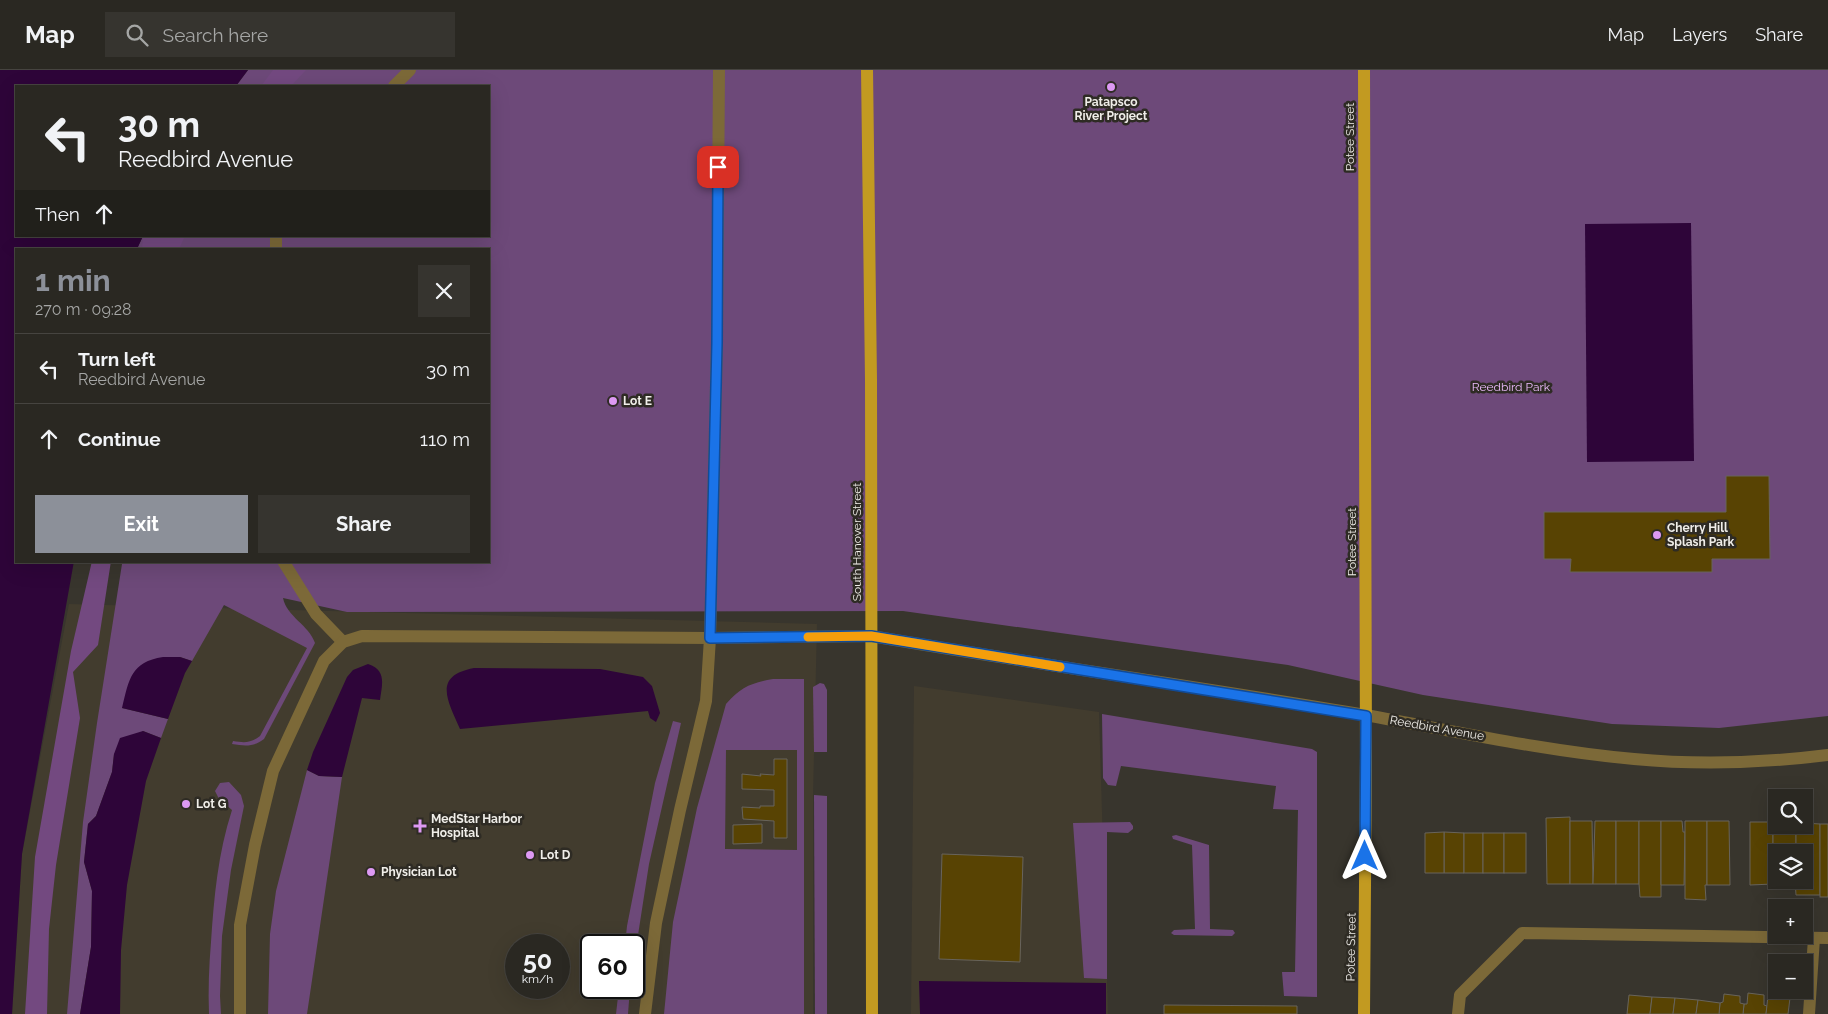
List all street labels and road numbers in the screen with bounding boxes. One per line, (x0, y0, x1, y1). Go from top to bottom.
street label: Potee Street (1343, 103, 1357, 171)
street label: South Hanover Street (850, 483, 864, 601)
street label: Potee Street (1345, 508, 1359, 576)
street label: Reedbird Avenue (1389, 713, 1485, 743)
street label: Potee Street (1343, 913, 1359, 981)

